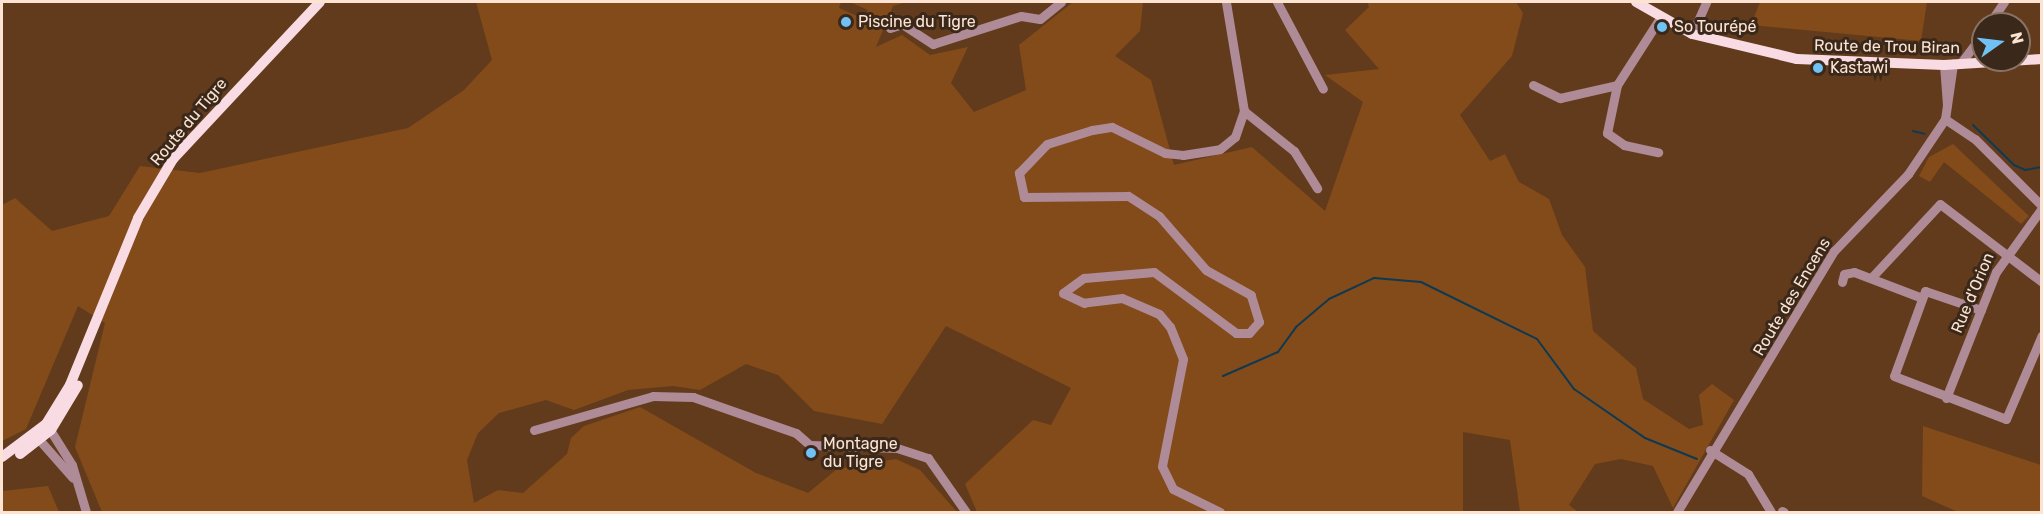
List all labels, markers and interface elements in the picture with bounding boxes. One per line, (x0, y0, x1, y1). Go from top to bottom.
place label: Piscine du Tigre (858, 12, 976, 32)
north arrow (1971, 12, 2031, 72)
marker: Piscine du Tigre (839, 15, 853, 29)
place label: So Tourépé (1674, 17, 1757, 37)
marker: So Tourépé (1655, 20, 1669, 34)
text: N (2006, 30, 2028, 46)
street label: Route de Trou Biran (1814, 36, 1960, 58)
place label: Kastawi (1830, 58, 1888, 78)
marker: Kastawi (1811, 61, 1825, 75)
street label: Route du Tigre (147, 74, 231, 170)
street label: Route des Encens (1749, 235, 1835, 359)
street label: Rue d'Orion (1947, 250, 1999, 336)
place label: Montagne du Tigre (823, 434, 898, 472)
marker: Montagne du Tigre (804, 446, 818, 460)

